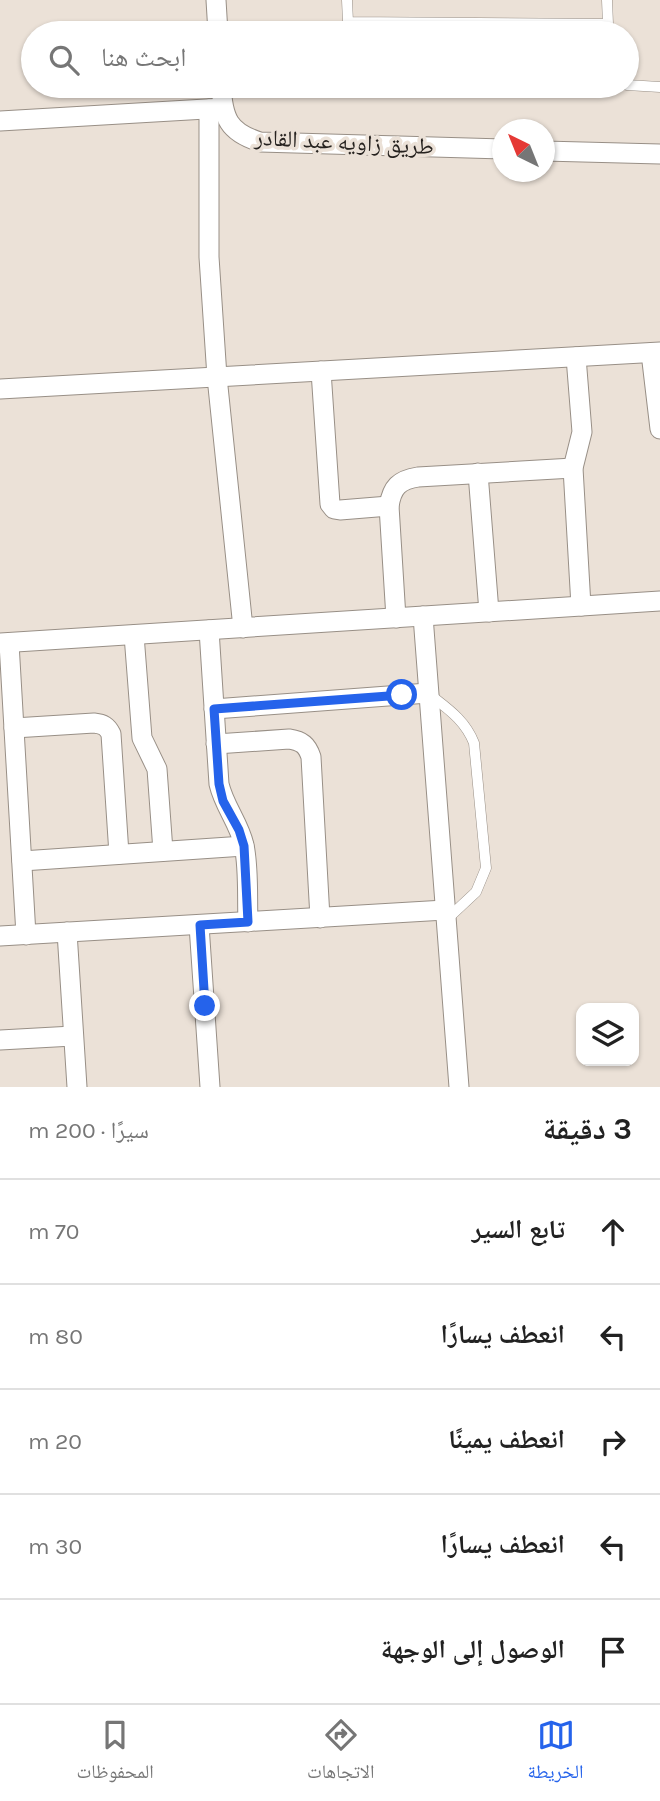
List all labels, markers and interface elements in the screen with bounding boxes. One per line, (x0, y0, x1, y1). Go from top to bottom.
search box (21, 21, 639, 98)
icon: search (45, 41, 83, 79)
text: ابحث هنا (101, 42, 186, 73)
north arrow (492, 119, 555, 182)
street label: طريق زاويه عبد القادر (253, 124, 434, 160)
route start (386, 679, 417, 710)
route end (189, 990, 220, 1021)
map controls (576, 1003, 639, 1066)
button: layers (576, 1003, 639, 1066)
text: 3 دقيقة (543, 1111, 632, 1147)
text: سيرًا · 200 m (28, 1117, 149, 1144)
icon: ahead (594, 1213, 632, 1251)
text: تابع السير (472, 1214, 565, 1245)
text: 70 m (28, 1218, 79, 1245)
icon: left (594, 1318, 632, 1356)
text: انعطف يسارًا (441, 1319, 565, 1350)
text: 80 m (28, 1323, 83, 1350)
icon: right (594, 1423, 632, 1461)
text: انعطف يمينًا (448, 1424, 565, 1455)
text: 20 m (28, 1428, 82, 1455)
icon: left (594, 1528, 632, 1566)
text: انعطف يسارًا (441, 1529, 565, 1560)
text: 30 m (28, 1533, 82, 1560)
icon: arrive (594, 1633, 632, 1671)
text: الوصول إلى الوجهة (381, 1634, 565, 1665)
tab: المحفوظات (77, 1716, 154, 1790)
tab: الاتجاهات (307, 1716, 374, 1790)
tab: الخريطة (528, 1716, 583, 1790)

